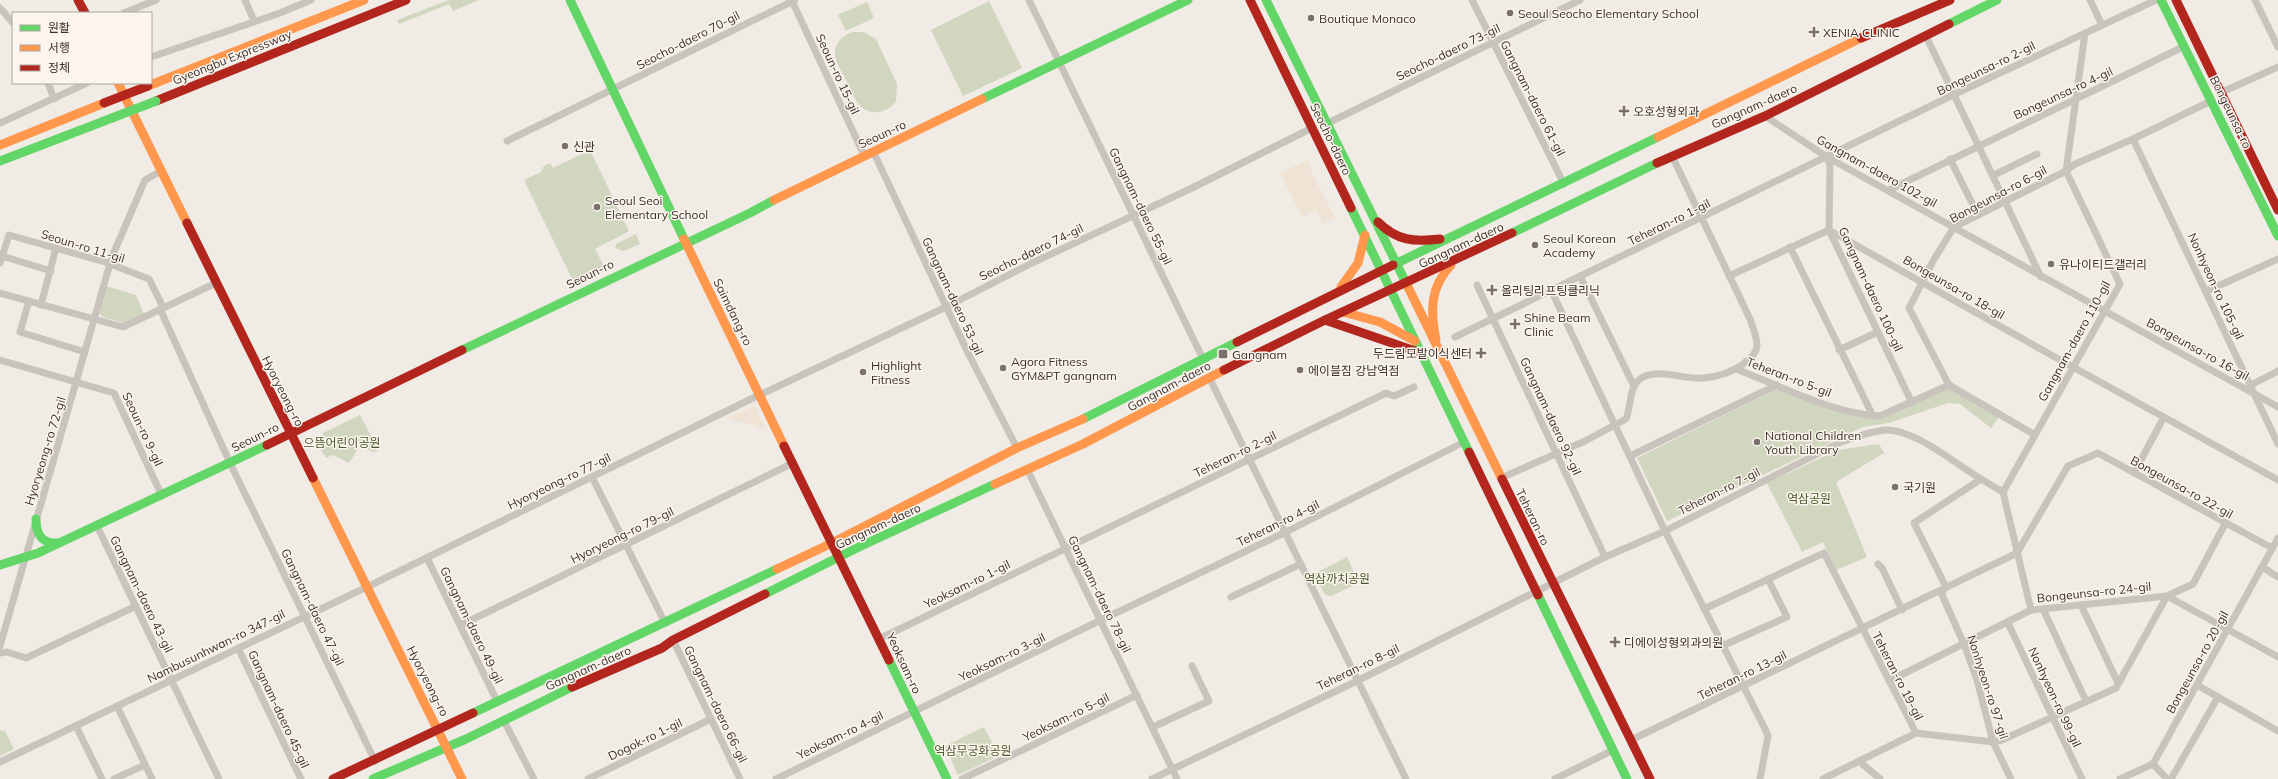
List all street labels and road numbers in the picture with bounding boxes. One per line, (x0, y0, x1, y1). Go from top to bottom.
street label: Seocho-daero 70-gil (634, 7, 742, 73)
street label: Seocho-daero 73-gil (1393, 20, 1503, 84)
street label: Gyeongbu Expressway (170, 26, 294, 88)
street label: Seoun-ro 15-gil (813, 31, 863, 117)
street label: Gangnam-daero 61-gil (1497, 37, 1569, 159)
street label: Bongeunsa-ro 2-gil (1934, 38, 2038, 98)
street label: Bongeunsa-ro 4-gil (2011, 63, 2115, 123)
street label: Bongeunsa-ro (2207, 73, 2255, 151)
street label: Gangnam-daero (1709, 80, 1799, 132)
street label: Seocho-daero (1307, 101, 1355, 178)
street label: Seoun-ro (856, 116, 908, 152)
street label: Gangnam-daero 102-gil (1814, 132, 1940, 210)
street label: Gangnam-daero 55-gil (1106, 145, 1176, 267)
street label: Bongeunsa-ro 6-gil (1947, 162, 2049, 226)
street label: Teheran-ro 1-gil (1625, 196, 1713, 248)
street label: Gangnam-daero (1416, 219, 1506, 271)
street label: Seocho-daero 74-gil (976, 220, 1086, 284)
street label: Gangnam-daero 100-gil (1836, 224, 1906, 354)
street label: Seoun-ro 11-gil (39, 226, 127, 266)
street label: Nonhyeon-ro 105-gil (2185, 230, 2247, 342)
street label: Gangnam-daero 53-gil (919, 235, 987, 357)
street label: Bongeunsa-ro 18-gil (1900, 252, 2008, 322)
street label: Seoun-ro (564, 256, 616, 292)
street label: Saimdang-ro (710, 276, 756, 348)
street label: Gangnam-daero 110-gil (2035, 278, 2113, 404)
street label: Bongeunsa-ro 16-gil (2144, 315, 2252, 383)
street label: Hyoryeong-ro (259, 353, 307, 429)
street label: Teheran-ro 5-gil (1744, 354, 1834, 400)
street label: Gangnam-daero 92-gil (1517, 355, 1585, 477)
street label: Gangnam-daero (1125, 358, 1213, 414)
street label: Seoun-ro 9-gil (119, 390, 167, 468)
street label: Hyoryeong-ro 72-gil (21, 395, 69, 507)
street label: Seoun-ro (229, 419, 281, 455)
street label: Teheran-ro 2-gil (1191, 428, 1279, 480)
street label: Hyoryeong-ro 77-gil (505, 449, 613, 513)
street label: Bongeunsa-ro 22-gil (2128, 453, 2236, 521)
street label: Teheran-ro 7-gil (1676, 464, 1762, 518)
street label: Teheran-ro (1513, 486, 1553, 548)
street label: Teheran-ro 4-gil (1234, 497, 1322, 549)
street label: Gangnam-daero (833, 500, 923, 552)
street label: Hyoryeong-ro 79-gil (568, 503, 676, 567)
street label: Gangnam-daero 43-gil (107, 533, 177, 655)
street label: Gangnam-daero 78-gil (1065, 533, 1135, 655)
street label: Gangnam-daero 47-gil (278, 546, 348, 668)
street label: Yeoksam-ro 1-gil (920, 557, 1013, 612)
street label: Gangnam-daero 49-gil (437, 564, 507, 686)
street label: Bongeunsa-ro 24-gil (2036, 579, 2152, 605)
street label: Nambusunhwan-ro 347-gil (145, 606, 287, 686)
street label: Bongeunsa-ro 20-gil (2163, 608, 2231, 716)
street label: Yeoksam-ro (883, 629, 925, 696)
street label: Teheran-ro 19-gil (1869, 629, 1927, 723)
street label: Yeoksam-ro 3-gil (955, 630, 1048, 685)
street label: Nonhyeon-ro 97-gil (1964, 633, 2012, 741)
street label: Teheran-ro 8-gil (1314, 641, 1402, 693)
street label: Gangnam-daero (543, 642, 633, 694)
street label: Hyoryeong-ro (404, 643, 452, 719)
street label: Gangnam-daero 66-gil (681, 643, 751, 765)
street label: Nonhyeon-ro 99-gil (2025, 645, 2085, 749)
street label: Teheran-ro 13-gil (1695, 647, 1789, 703)
street label: Gangnam-daero 45-gil (245, 648, 313, 770)
street label: Yeoksam-ro 5-gil (1019, 690, 1112, 745)
street label: Yeoksam-ro 4-gil (793, 708, 886, 763)
street label: Dogok-ro 1-gil (605, 715, 685, 763)

